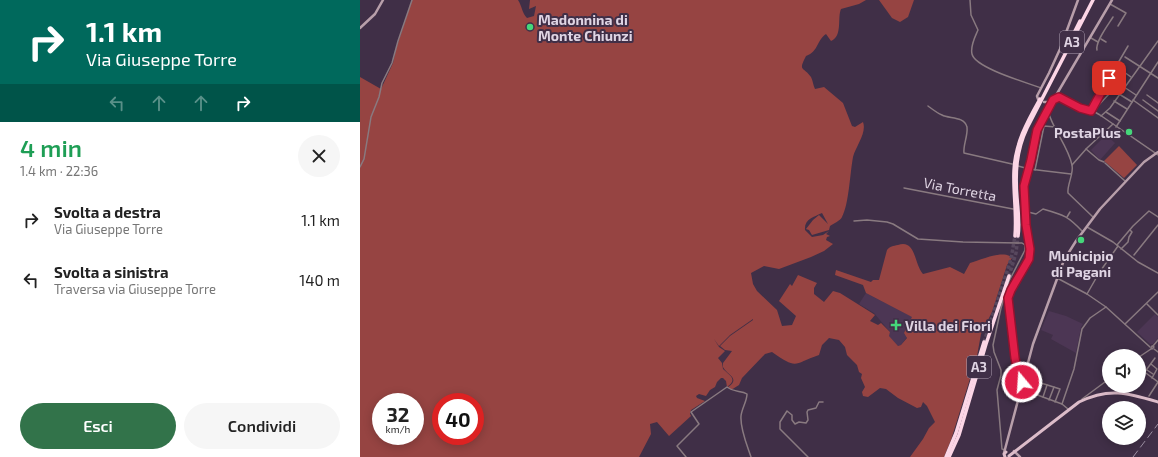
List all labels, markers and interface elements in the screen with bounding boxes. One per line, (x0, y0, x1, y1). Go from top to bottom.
place label: Madonnina di Monte Chiunzi (538, 11, 633, 44)
text: 1.1 km (86, 14, 162, 48)
icon: right (20, 16, 72, 68)
marker: Madonnina di Monte Chiunzi (525, 22, 535, 32)
road number: A3 (1060, 31, 1084, 53)
text: Via Giuseppe Torre (86, 48, 237, 70)
pin (1092, 61, 1126, 95)
icon: arrive (1098, 67, 1120, 89)
icon: left (106, 92, 128, 114)
icon: ahead (148, 92, 170, 114)
icon: ahead (190, 92, 212, 114)
icon: right (232, 92, 254, 114)
place label: PostaPlus (1054, 124, 1121, 141)
marker: PostaPlus (1124, 127, 1134, 137)
text: 4 min (20, 133, 82, 162)
button: close (298, 135, 340, 177)
text: 1.4 km · 22:36 (20, 163, 98, 179)
street label: Via Torretta (922, 174, 998, 204)
text: Svolta a destra (54, 203, 161, 221)
icon: right (20, 209, 42, 231)
text: 1.1 km (301, 211, 340, 229)
text: Via Giuseppe Torre (54, 221, 163, 237)
marker: Municipio di Pagani (1076, 235, 1086, 245)
place label: Municipio di Pagani (1049, 247, 1113, 280)
text: Svolta a sinistra (54, 263, 169, 281)
icon: left (20, 269, 42, 291)
text: 140 m (299, 271, 340, 289)
text: Traversa via Giuseppe Torre (54, 281, 216, 297)
place label: Villa dei Fiori (905, 317, 991, 334)
marker: Villa dei Fiori (890, 319, 902, 331)
map controls (1102, 349, 1146, 445)
button: sound (1102, 349, 1146, 393)
road number: A3 (967, 356, 991, 378)
position arrow (1001, 361, 1043, 403)
speed limit sign: 40 (432, 393, 484, 445)
button: layers (1102, 401, 1146, 445)
text: 32 (387, 402, 409, 426)
button: Esci (20, 403, 176, 449)
button: Condividi (184, 403, 340, 449)
text: km/h (386, 423, 410, 435)

